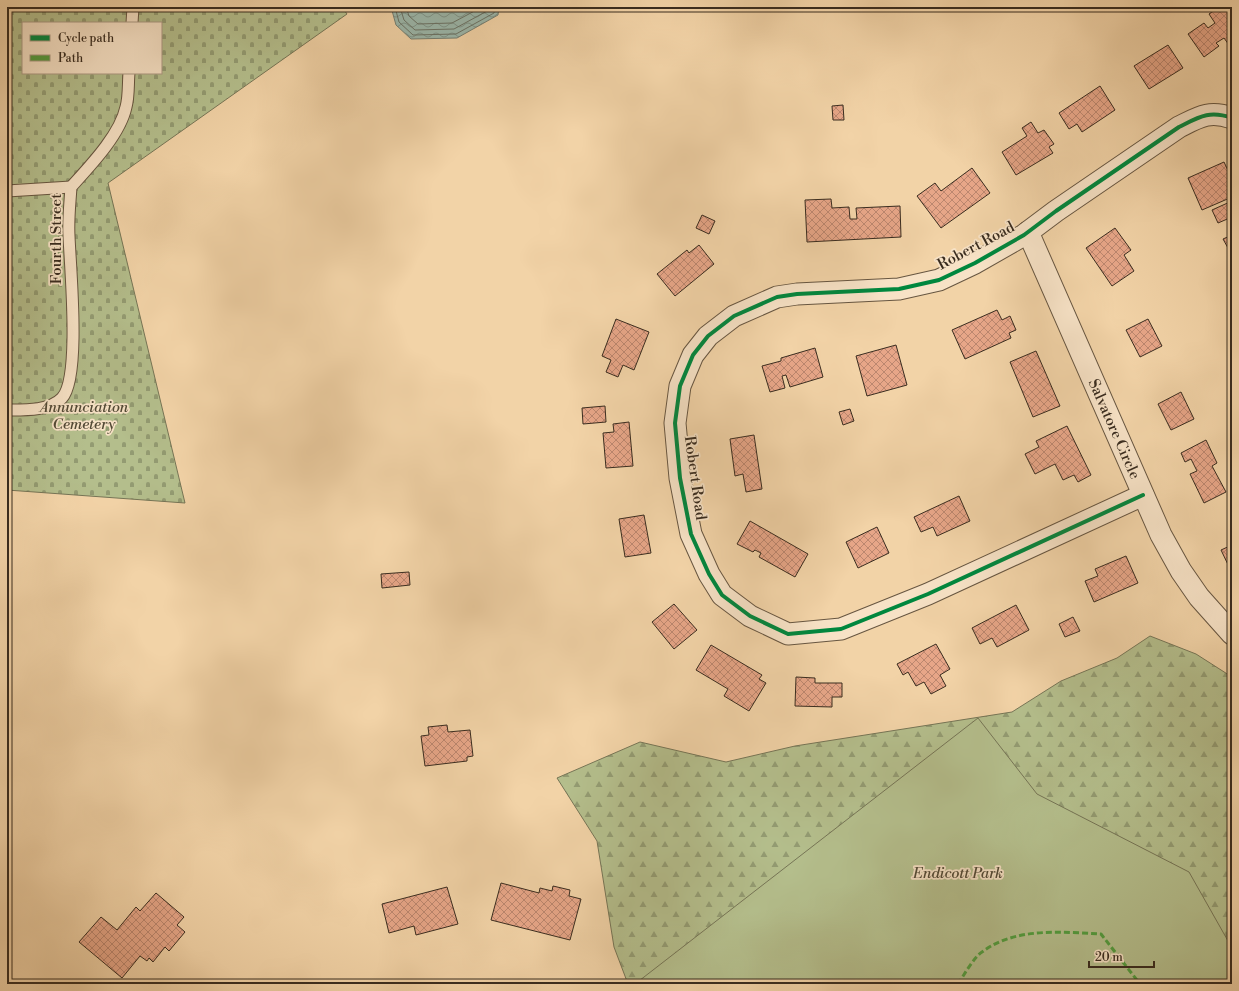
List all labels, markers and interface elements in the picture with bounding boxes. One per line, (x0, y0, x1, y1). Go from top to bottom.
legend (22, 22, 162, 74)
text: Cycle path (58, 31, 114, 46)
text: Path (58, 51, 83, 66)
street label: Fourth Street (47, 193, 66, 284)
street label: Robert Road (934, 217, 1018, 274)
street label: Salvatore Circle (1084, 376, 1145, 482)
park label: Annunciation Cemetery (38, 398, 129, 434)
street label: Robert Road (680, 435, 710, 522)
park label: Endicott Park (912, 864, 1003, 883)
scale bar (1089, 943, 1154, 969)
text: 20 m (1095, 950, 1123, 965)

